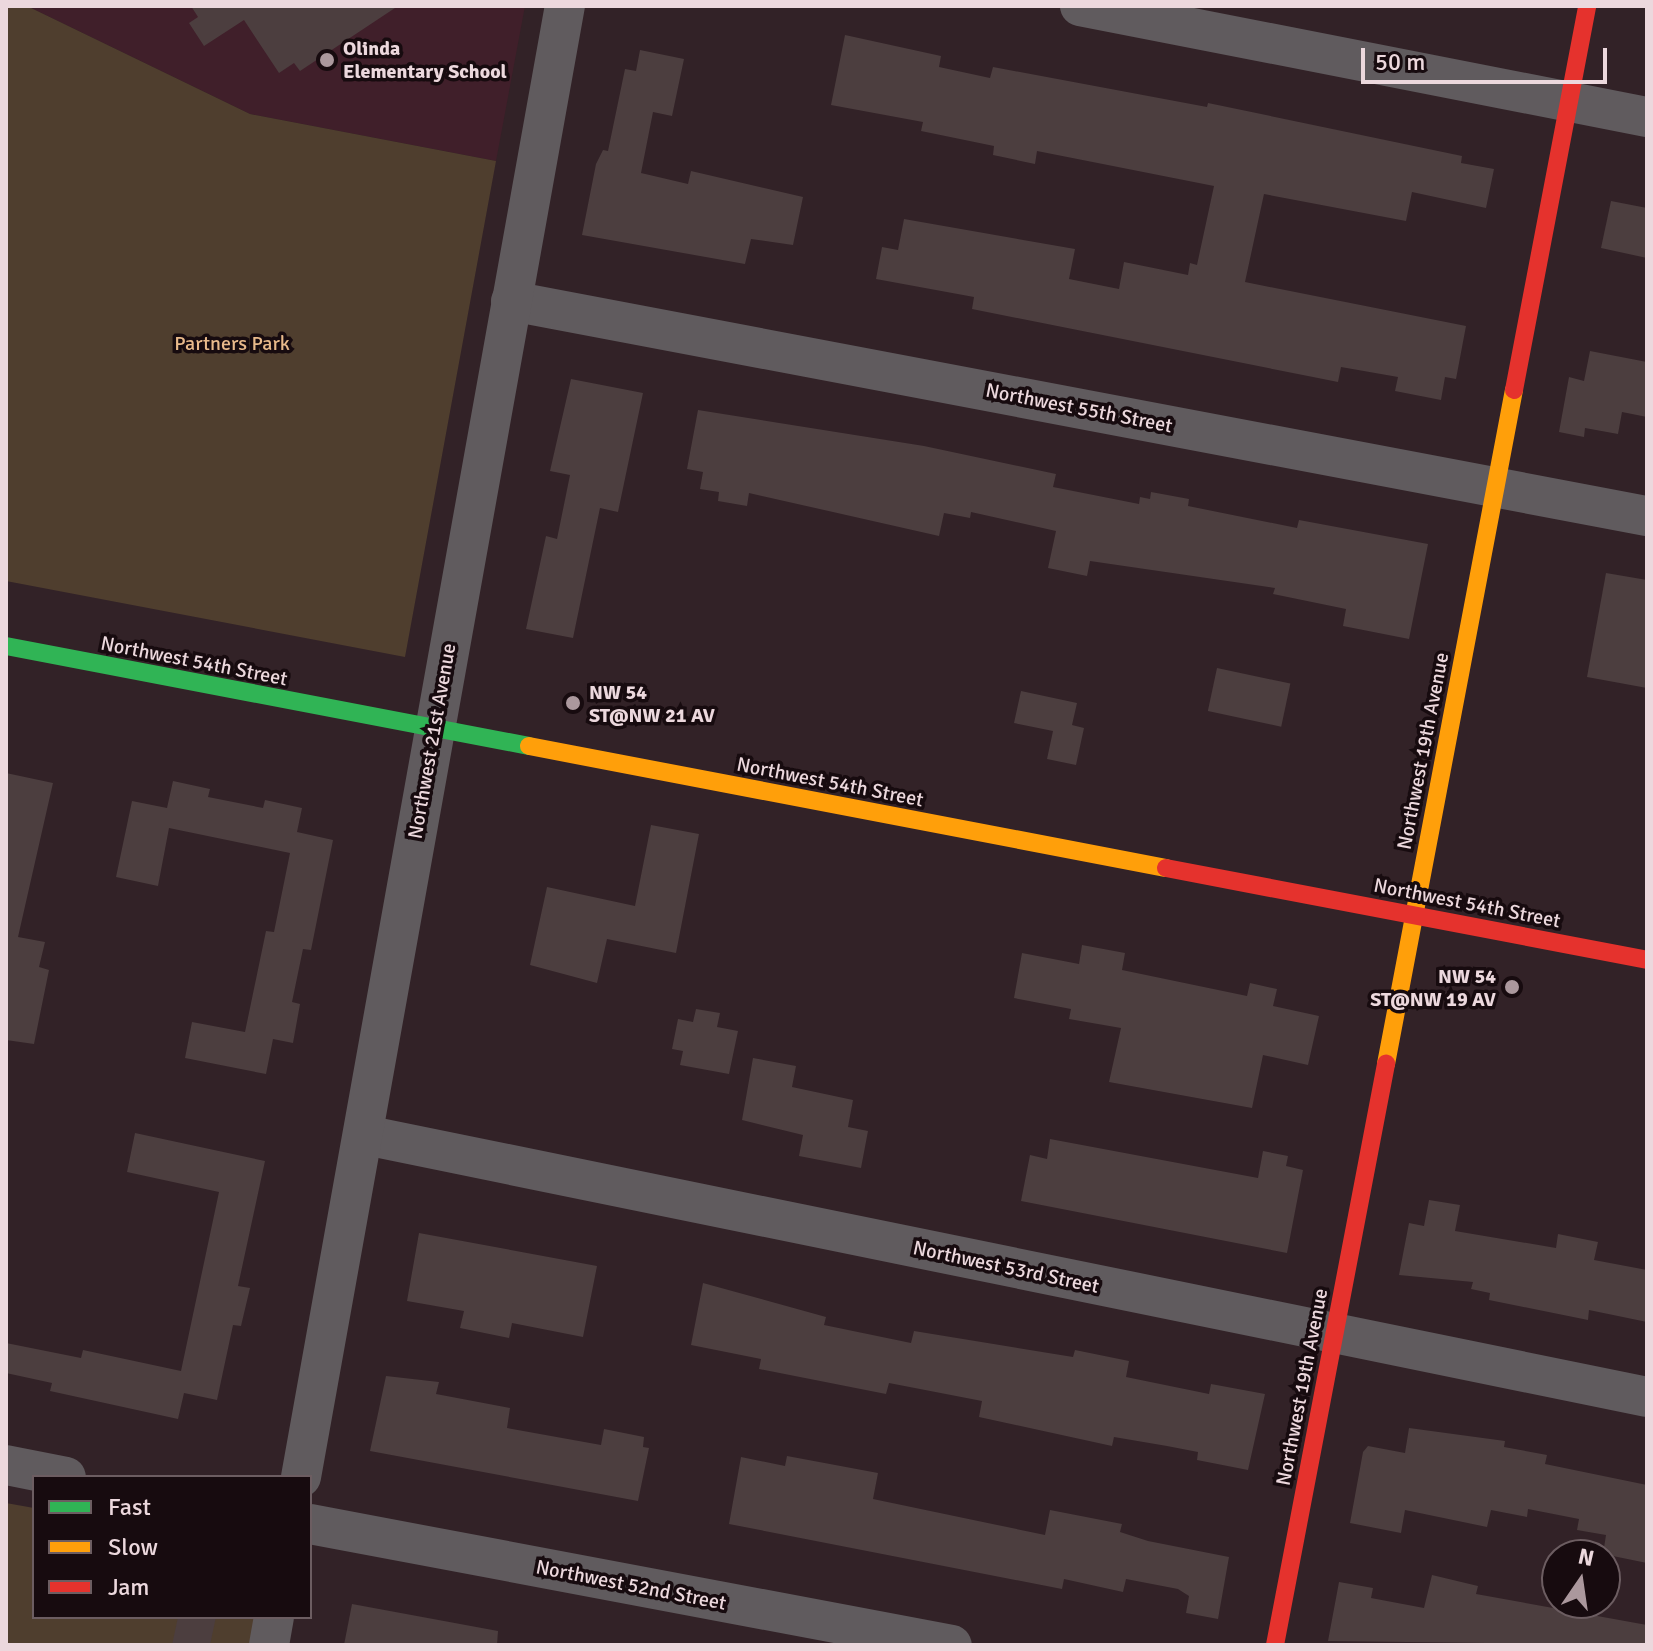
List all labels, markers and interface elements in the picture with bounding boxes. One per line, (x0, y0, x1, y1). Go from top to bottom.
scale bar (1365, 32, 1611, 82)
place label: Olinda Elementary School (343, 36, 507, 83)
text: 50 m (1375, 47, 1425, 77)
marker: Olinda Elementary School (318, 51, 336, 69)
park label: Partners Park (174, 331, 290, 355)
street label: Northwest 55th Street (984, 378, 1174, 438)
street label: Northwest 54th Street (99, 631, 289, 691)
street label: Northwest 21st Avenue (403, 641, 461, 841)
street label: Northwest 19th Avenue (1392, 650, 1454, 852)
place label: NW 54 ST@NW 21 AV (589, 680, 715, 727)
marker: NW 54 ST@NW 21 AV (564, 694, 582, 712)
street label: Northwest 54th Street (735, 752, 925, 812)
street label: Northwest 54th Street (1372, 873, 1562, 933)
place label: NW 54 ST@NW 19 AV (1370, 964, 1496, 1011)
marker: NW 54 ST@NW 19 AV (1503, 978, 1521, 996)
street label: Northwest 53rd Street (911, 1236, 1101, 1298)
street label: Northwest 19th Avenue (1271, 1286, 1333, 1488)
legend (32, 1475, 312, 1619)
text: Fast (108, 1492, 151, 1522)
text: Slow (108, 1532, 158, 1562)
north arrow (1541, 1539, 1621, 1619)
text: N (1576, 1542, 1597, 1572)
street label: Northwest 52nd Street (534, 1555, 728, 1615)
text: Jam (108, 1572, 149, 1602)

